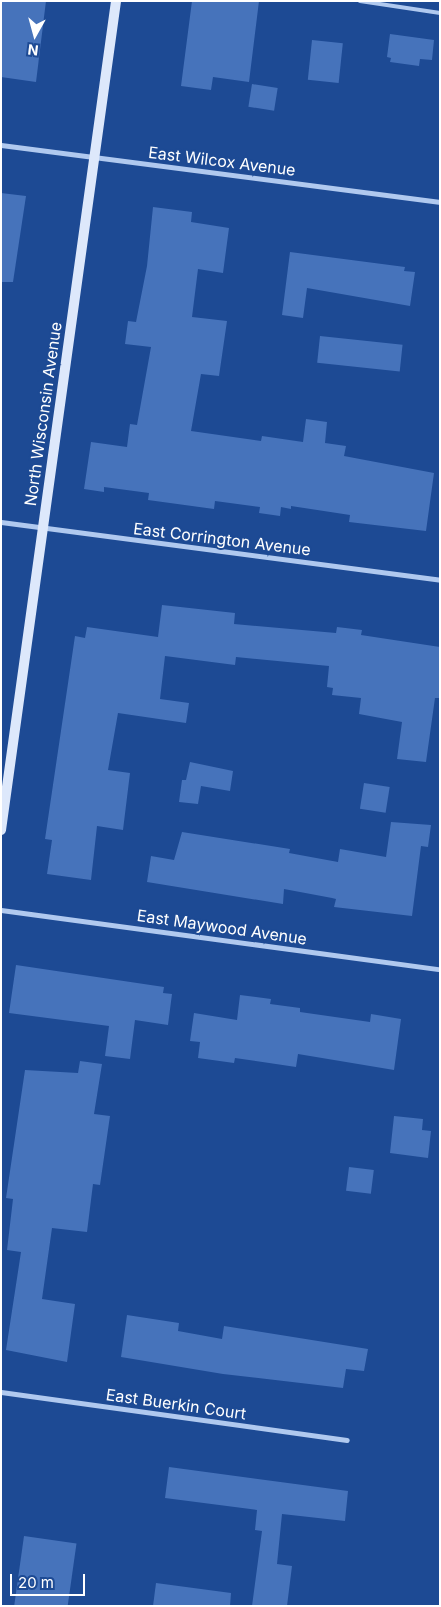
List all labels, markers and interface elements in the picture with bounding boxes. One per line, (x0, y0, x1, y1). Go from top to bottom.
north arrow (10, 10, 60, 60)
text: N (27, 41, 39, 59)
street label: East Wilcox Avenue (147, 142, 297, 180)
street label: North Wisconsin Avenue (21, 321, 65, 507)
street label: East Corrington Avenue (132, 519, 312, 559)
street label: East Maywood Avenue (136, 906, 308, 948)
street label: East Buerkin Court (105, 1385, 247, 1423)
scale bar (12, 1564, 88, 1596)
text: 20 m (18, 1573, 54, 1592)

